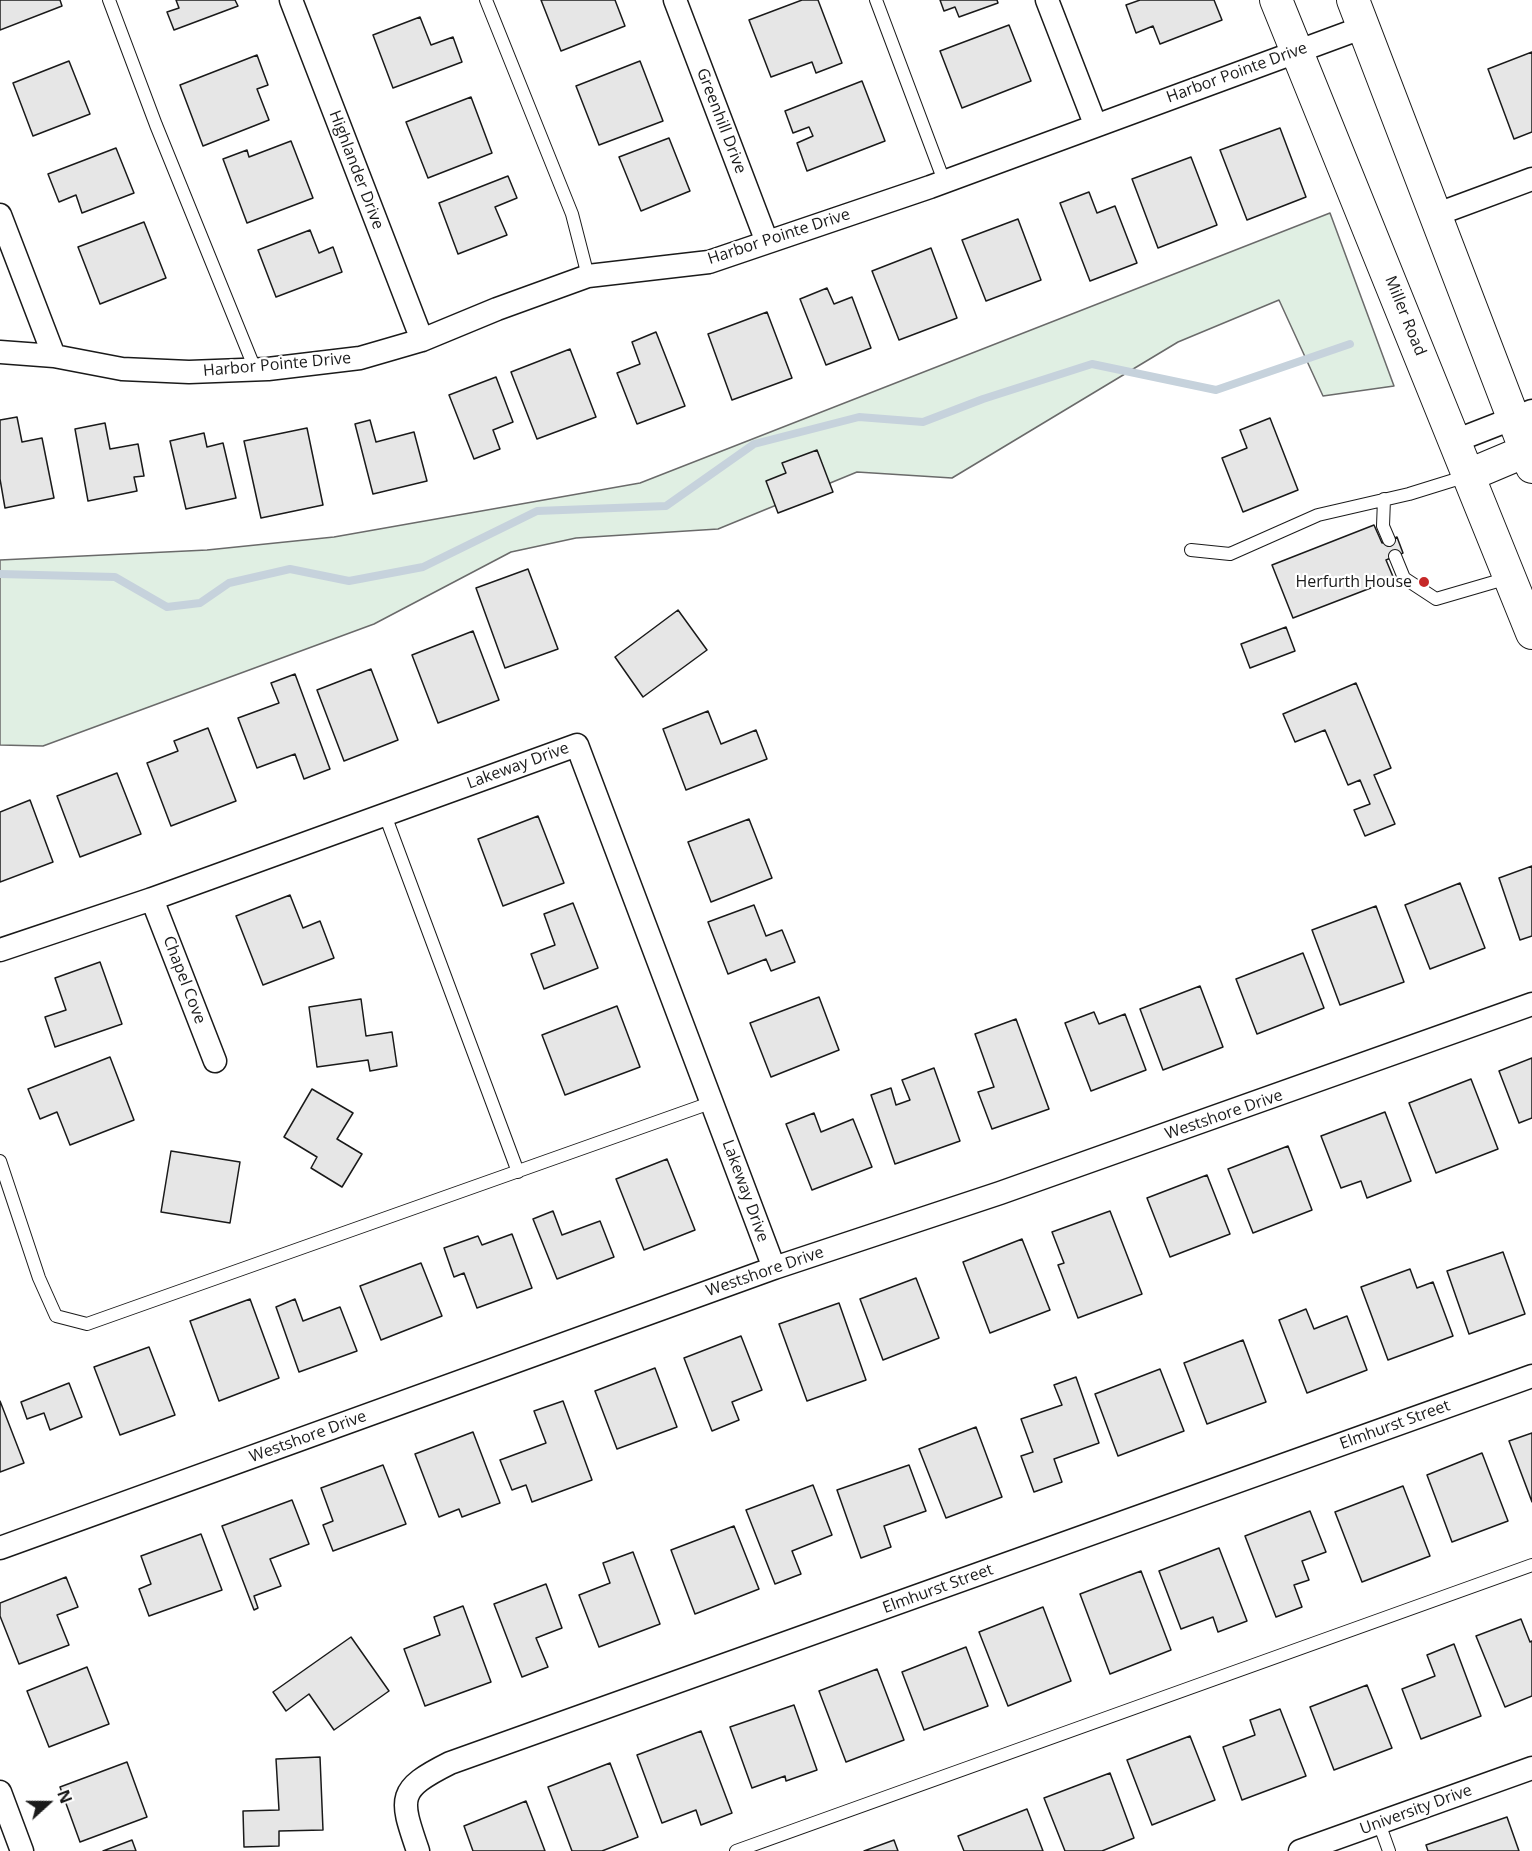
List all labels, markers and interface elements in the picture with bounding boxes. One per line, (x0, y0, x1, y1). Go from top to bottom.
street label: Harbor Pointe Drive (1164, 39, 1310, 107)
street label: Greenhill Drive (692, 66, 750, 176)
street label: Highlander Drive (325, 108, 387, 232)
street label: Harbor Pointe Drive (705, 205, 853, 269)
street label: Miller Road (1380, 273, 1430, 359)
street label: Harbor Pointe Drive (202, 349, 352, 381)
place label: Herfurth House (1295, 572, 1412, 592)
marker: Herfurth House (1417, 575, 1431, 589)
street label: Lakeway Drive (464, 739, 572, 793)
street label: Chapel Cove (158, 933, 210, 1027)
street label: Westshore Drive (1163, 1086, 1285, 1144)
street label: Lakeway Drive (718, 1137, 772, 1245)
street label: Westshore Drive (704, 1243, 826, 1301)
street label: Elmhurst Street (1337, 1396, 1453, 1454)
street label: Westshore Drive (247, 1407, 369, 1467)
street label: Elmhurst Street (880, 1560, 996, 1618)
north arrow (18, 1773, 78, 1833)
street label: University Drive (1357, 1781, 1475, 1839)
text: N (52, 1787, 77, 1807)

